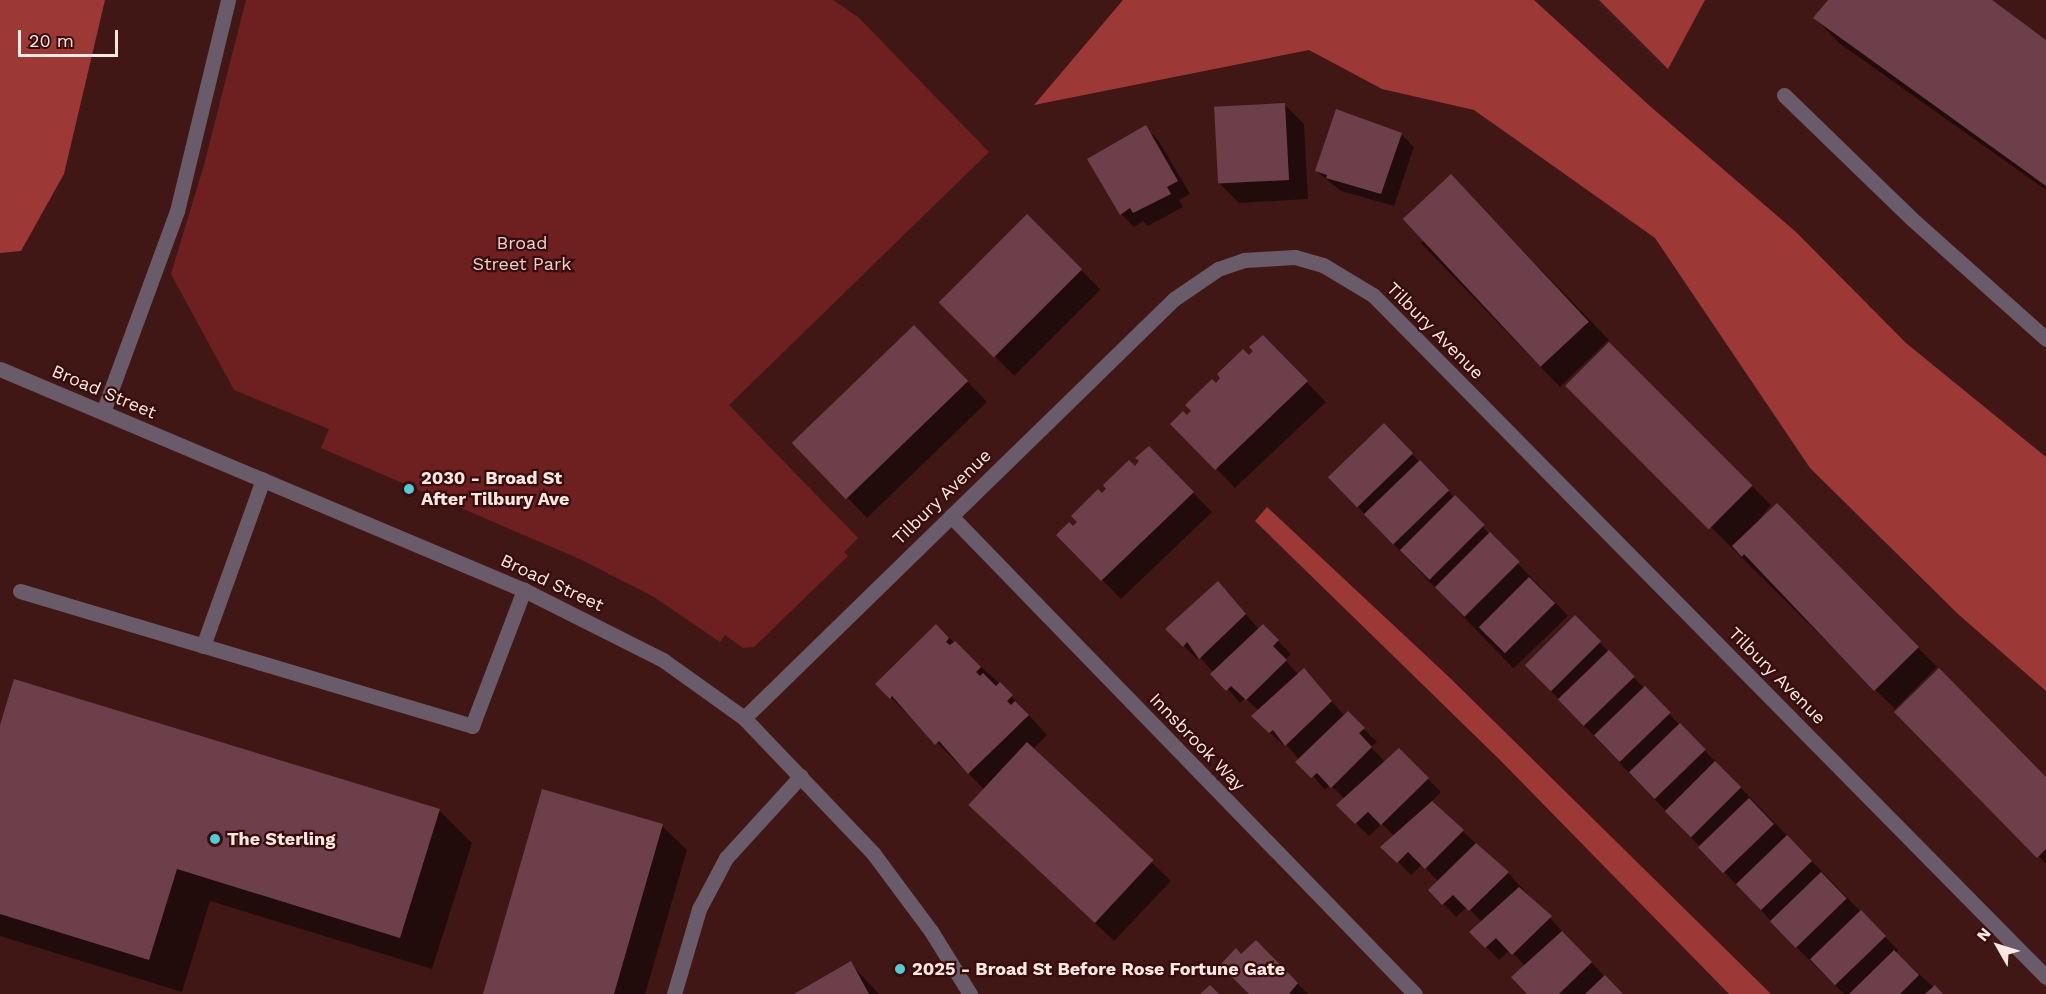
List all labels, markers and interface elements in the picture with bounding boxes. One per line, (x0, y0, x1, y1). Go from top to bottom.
scale bar (21, 18, 122, 56)
text: 20 m (29, 30, 74, 51)
park label: Broad Street Park (472, 233, 572, 276)
street label: Tilbury Avenue (1382, 278, 1488, 384)
street label: Broad Street (49, 360, 159, 424)
street label: Tilbury Avenue (888, 444, 996, 550)
place label: 2030 - Broad St After Tilbury Ave (421, 468, 571, 510)
marker: 2030 - Broad St After Tilbury Ave (402, 482, 416, 496)
street label: Broad Street (497, 550, 607, 616)
street label: Tilbury Avenue (1724, 623, 1830, 729)
street label: Innsbrook Way (1144, 688, 1250, 796)
place label: The Sterling (227, 828, 335, 850)
marker: The Sterling (208, 832, 222, 846)
north arrow (1968, 916, 2028, 976)
text: N (1973, 924, 1995, 945)
place label: 2025 - Broad St Before Rose Fortune Gate (912, 958, 1285, 980)
marker: 2025 - Broad St Before Rose Fortune Gate (893, 962, 907, 976)

